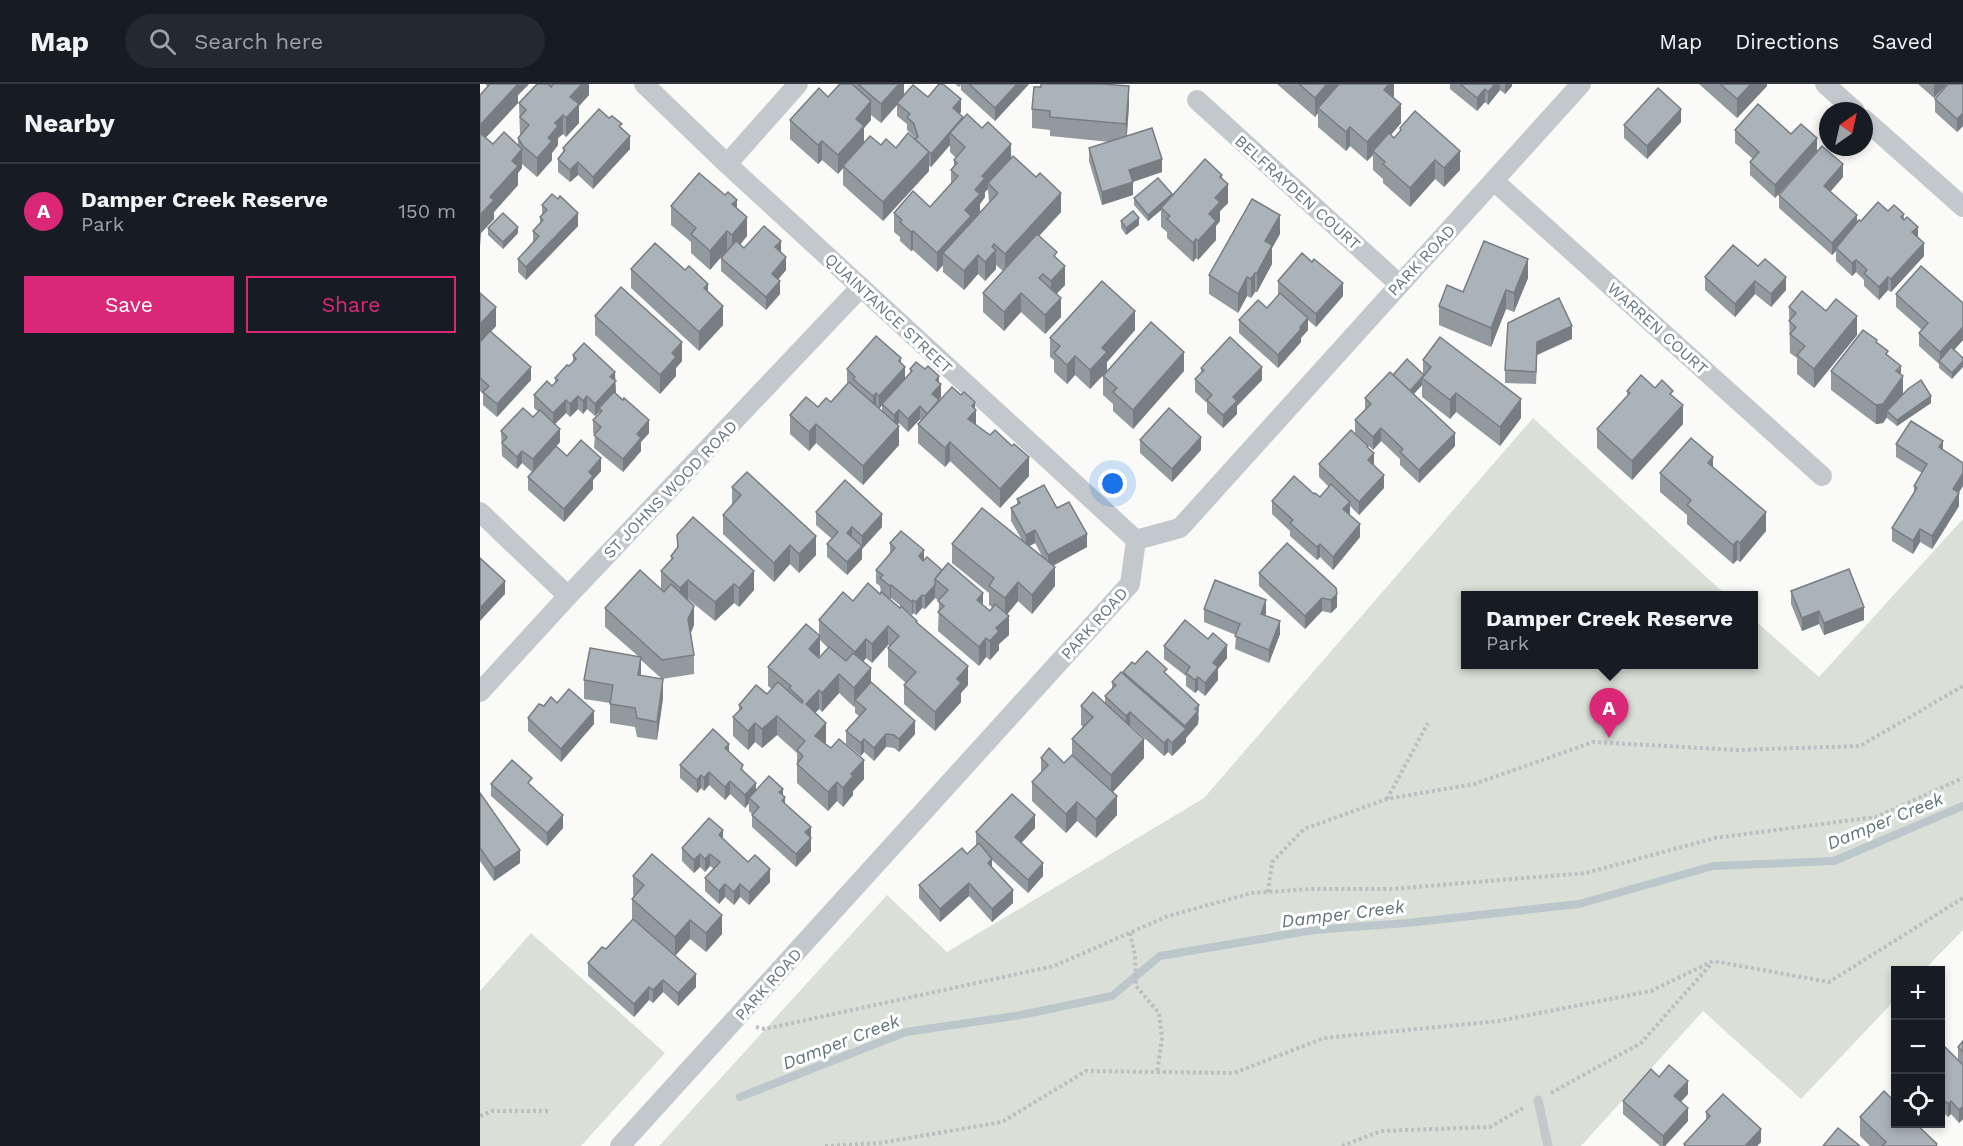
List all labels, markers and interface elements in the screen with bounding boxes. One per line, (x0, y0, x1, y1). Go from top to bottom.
search box (125, 14, 545, 68)
text: Map (30, 25, 89, 58)
icon: search (146, 25, 179, 58)
text: Search here (194, 29, 323, 54)
text: Map (1659, 29, 1702, 54)
text: Directions (1735, 29, 1839, 54)
text: Saved (1872, 29, 1933, 54)
north arrow (1819, 102, 1873, 156)
text: Nearby (24, 108, 115, 138)
street label: BELFRAYDEN COURT (1231, 131, 1365, 254)
text: Damper Creek Reserve (81, 187, 328, 212)
text: A (37, 199, 50, 223)
text: 150 m (398, 199, 456, 223)
text: Park (81, 212, 124, 236)
street label: PARK ROAD (1384, 221, 1459, 300)
street label: QUAINTANCE STREET (821, 249, 957, 378)
button: Save (24, 276, 234, 333)
button: Share (246, 276, 456, 333)
street label: WARREN COURT (1604, 278, 1712, 379)
street label: ST JOHNS WOOD ROAD (599, 416, 741, 562)
your location (1098, 469, 1127, 498)
street label: PARK ROAD (1057, 583, 1132, 663)
popup (1461, 591, 1758, 669)
text: Damper Creek Reserve (1486, 606, 1733, 631)
text: Park (1486, 631, 1529, 655)
pin: A (1590, 688, 1628, 738)
water label: Damper Creek (1824, 787, 1947, 853)
water label: Damper Creek (1280, 895, 1407, 931)
street label: PARK ROAD (731, 944, 806, 1024)
map controls (1891, 966, 1945, 1128)
button: + (1891, 966, 1945, 1020)
water label: Damper Creek (779, 1009, 903, 1074)
button: − (1891, 1020, 1945, 1074)
button: locate (1891, 1074, 1945, 1128)

